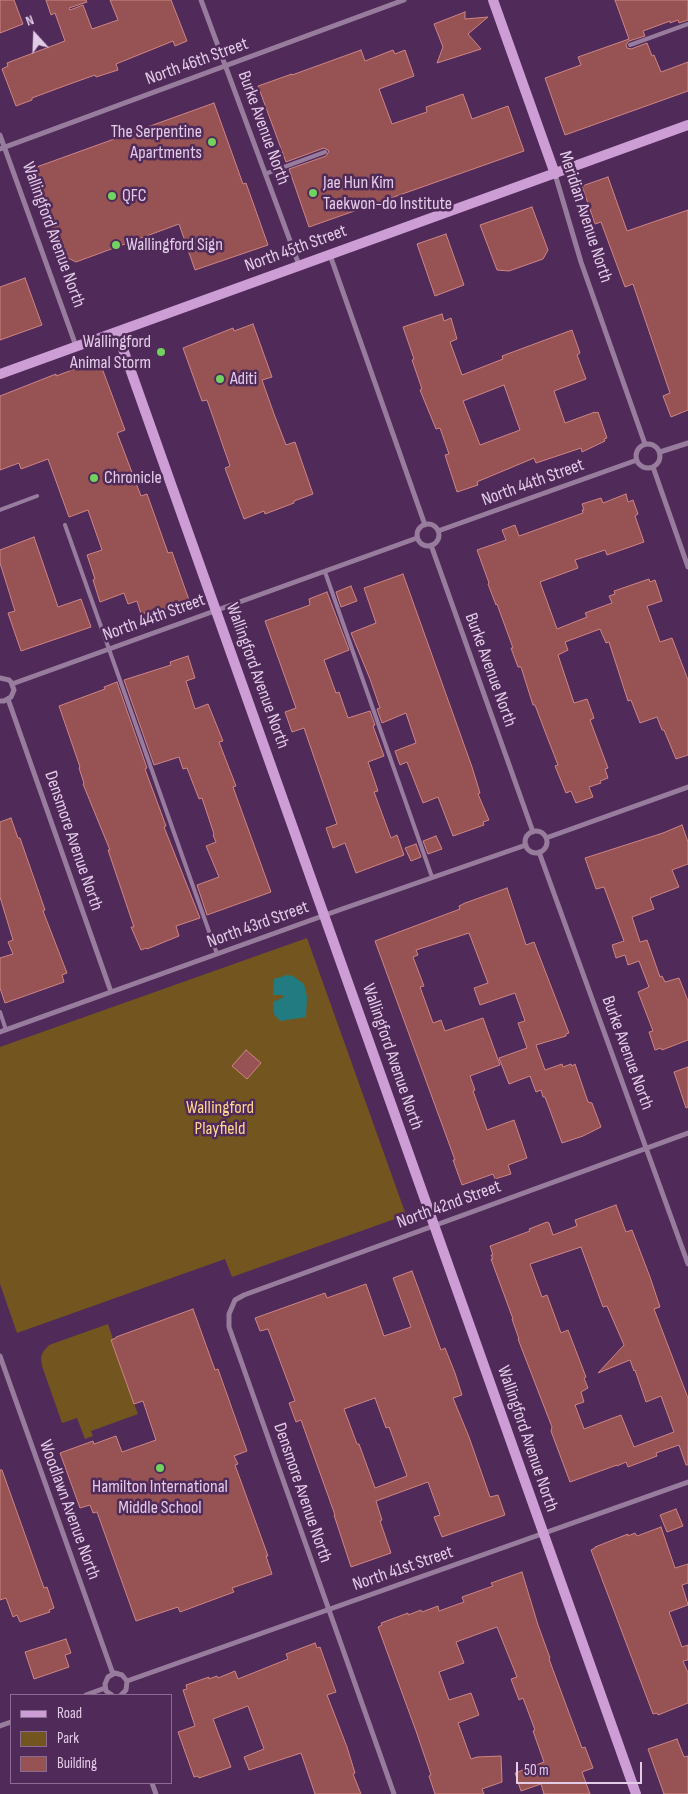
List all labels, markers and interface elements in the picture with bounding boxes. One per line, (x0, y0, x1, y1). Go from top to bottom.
north arrow (10, 10, 60, 60)
text: N (23, 11, 36, 30)
street label: North 46th Street (143, 33, 251, 91)
street label: Burke Avenue North (232, 68, 294, 188)
place label: The Serpentine Apartments (111, 121, 202, 163)
marker: The Serpentine Apartments (206, 136, 218, 148)
street label: Meridian Avenue North (554, 149, 616, 285)
street label: Wallingford Avenue North (17, 159, 89, 311)
place label: Jae Hun Kim Taekwon-do Institute (323, 172, 452, 214)
place label: QFC (122, 185, 146, 207)
marker: Jae Hun Kim Taekwon-do Institute (307, 187, 319, 199)
marker: QFC (106, 190, 118, 202)
street label: North 45th Street (242, 221, 350, 277)
place label: Wallingford Sign (126, 234, 223, 256)
marker: Wallingford Sign (110, 239, 122, 251)
place label: Wallingford Animal Storm (70, 331, 151, 374)
marker: Wallingford Animal Storm (155, 346, 167, 358)
place label: Aditi (230, 368, 257, 390)
marker: Aditi (214, 373, 226, 385)
street label: North 44th Street (479, 455, 587, 511)
place label: Chronicle (104, 467, 162, 489)
marker: Chronicle (88, 472, 100, 484)
street label: North 44th Street (100, 590, 208, 646)
street label: Wallingford Avenue North (221, 600, 293, 752)
street label: Burke Avenue North (459, 610, 521, 730)
street label: Densmore Avenue North (39, 768, 107, 914)
street label: North 43rd Street (204, 897, 312, 953)
street label: Wallingford Avenue North (357, 981, 427, 1133)
street label: Burke Avenue North (596, 993, 658, 1113)
park label: Wallingford Playfield (186, 1097, 254, 1140)
street label: North 42nd Street (394, 1176, 504, 1234)
street label: Wallingford Avenue North (492, 1363, 562, 1515)
street label: Densmore Avenue North (268, 1420, 336, 1566)
street label: Woodlawn Avenue North (34, 1437, 104, 1583)
marker: Hamilton International Middle School (154, 1462, 166, 1474)
place label: Hamilton International Middle School (92, 1476, 228, 1518)
street label: North 41st Street (350, 1542, 456, 1596)
legend (10, 1694, 172, 1784)
text: Road (57, 1704, 82, 1723)
text: Park (57, 1729, 79, 1748)
scale bar (518, 1752, 644, 1784)
text: Building (57, 1754, 97, 1773)
text: 50 m (524, 1761, 549, 1780)

